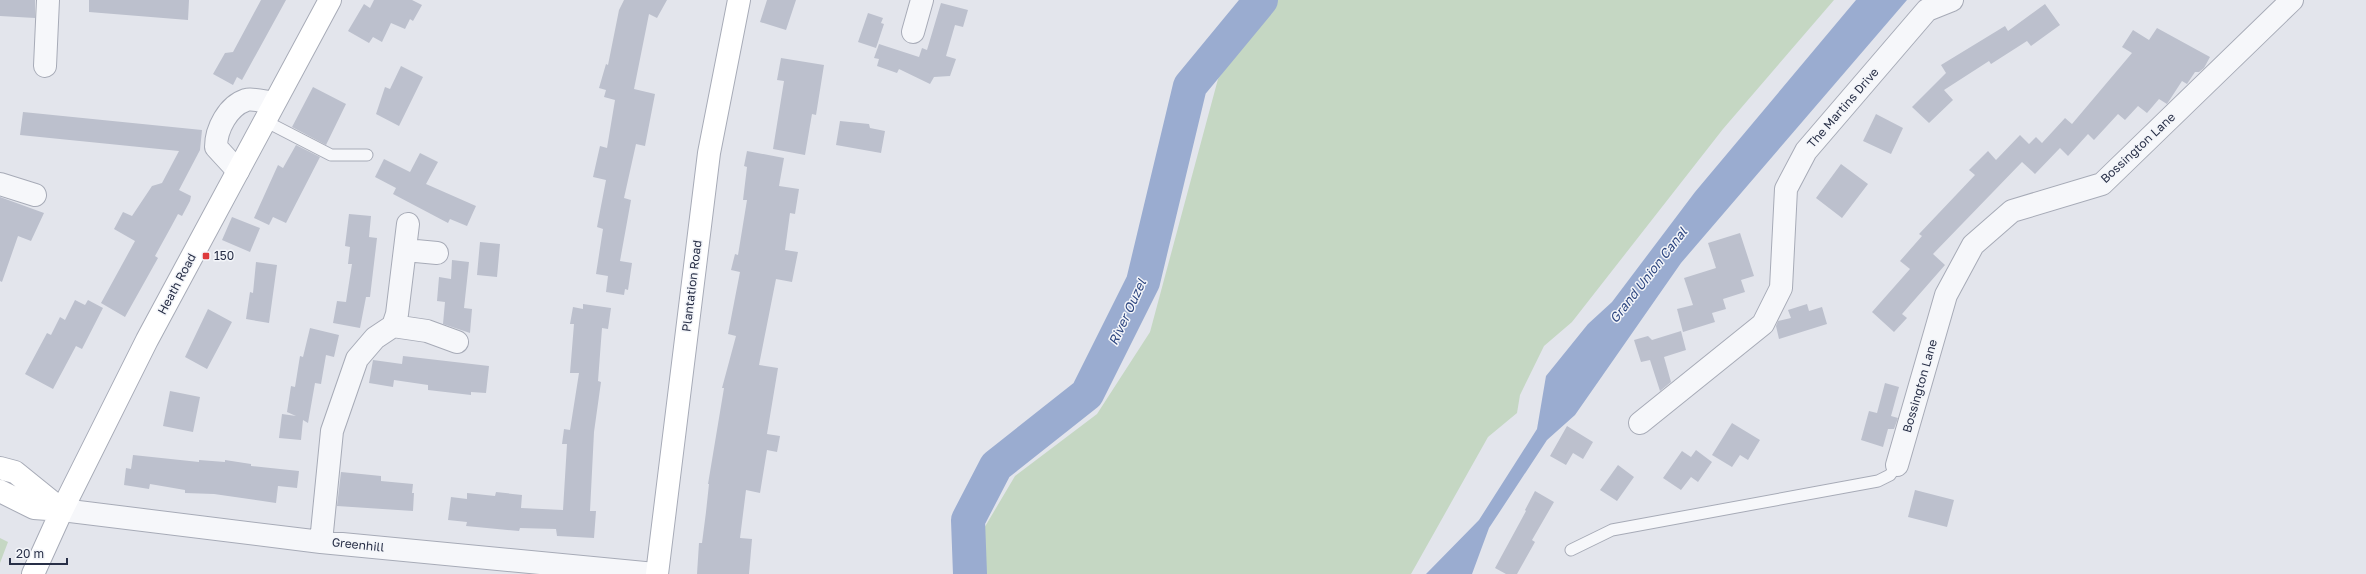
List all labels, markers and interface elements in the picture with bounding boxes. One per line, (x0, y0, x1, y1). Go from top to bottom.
street label: The Martins Drive (1804, 64, 1882, 151)
street label: Bossington Lane (2097, 109, 2178, 186)
water label: Grand Union Canal (1606, 224, 1691, 326)
street label: Plantation Road (678, 239, 705, 333)
place label: 150 (214, 248, 234, 263)
street label: Heath Road (154, 251, 199, 317)
marker: 150 (201, 251, 211, 261)
water label: River Ouzel (1105, 276, 1150, 348)
street label: Bossington Lane (1899, 337, 1940, 434)
street label: Greenhill (331, 534, 385, 555)
scale bar (10, 540, 67, 566)
text: 20 m (16, 546, 44, 561)

